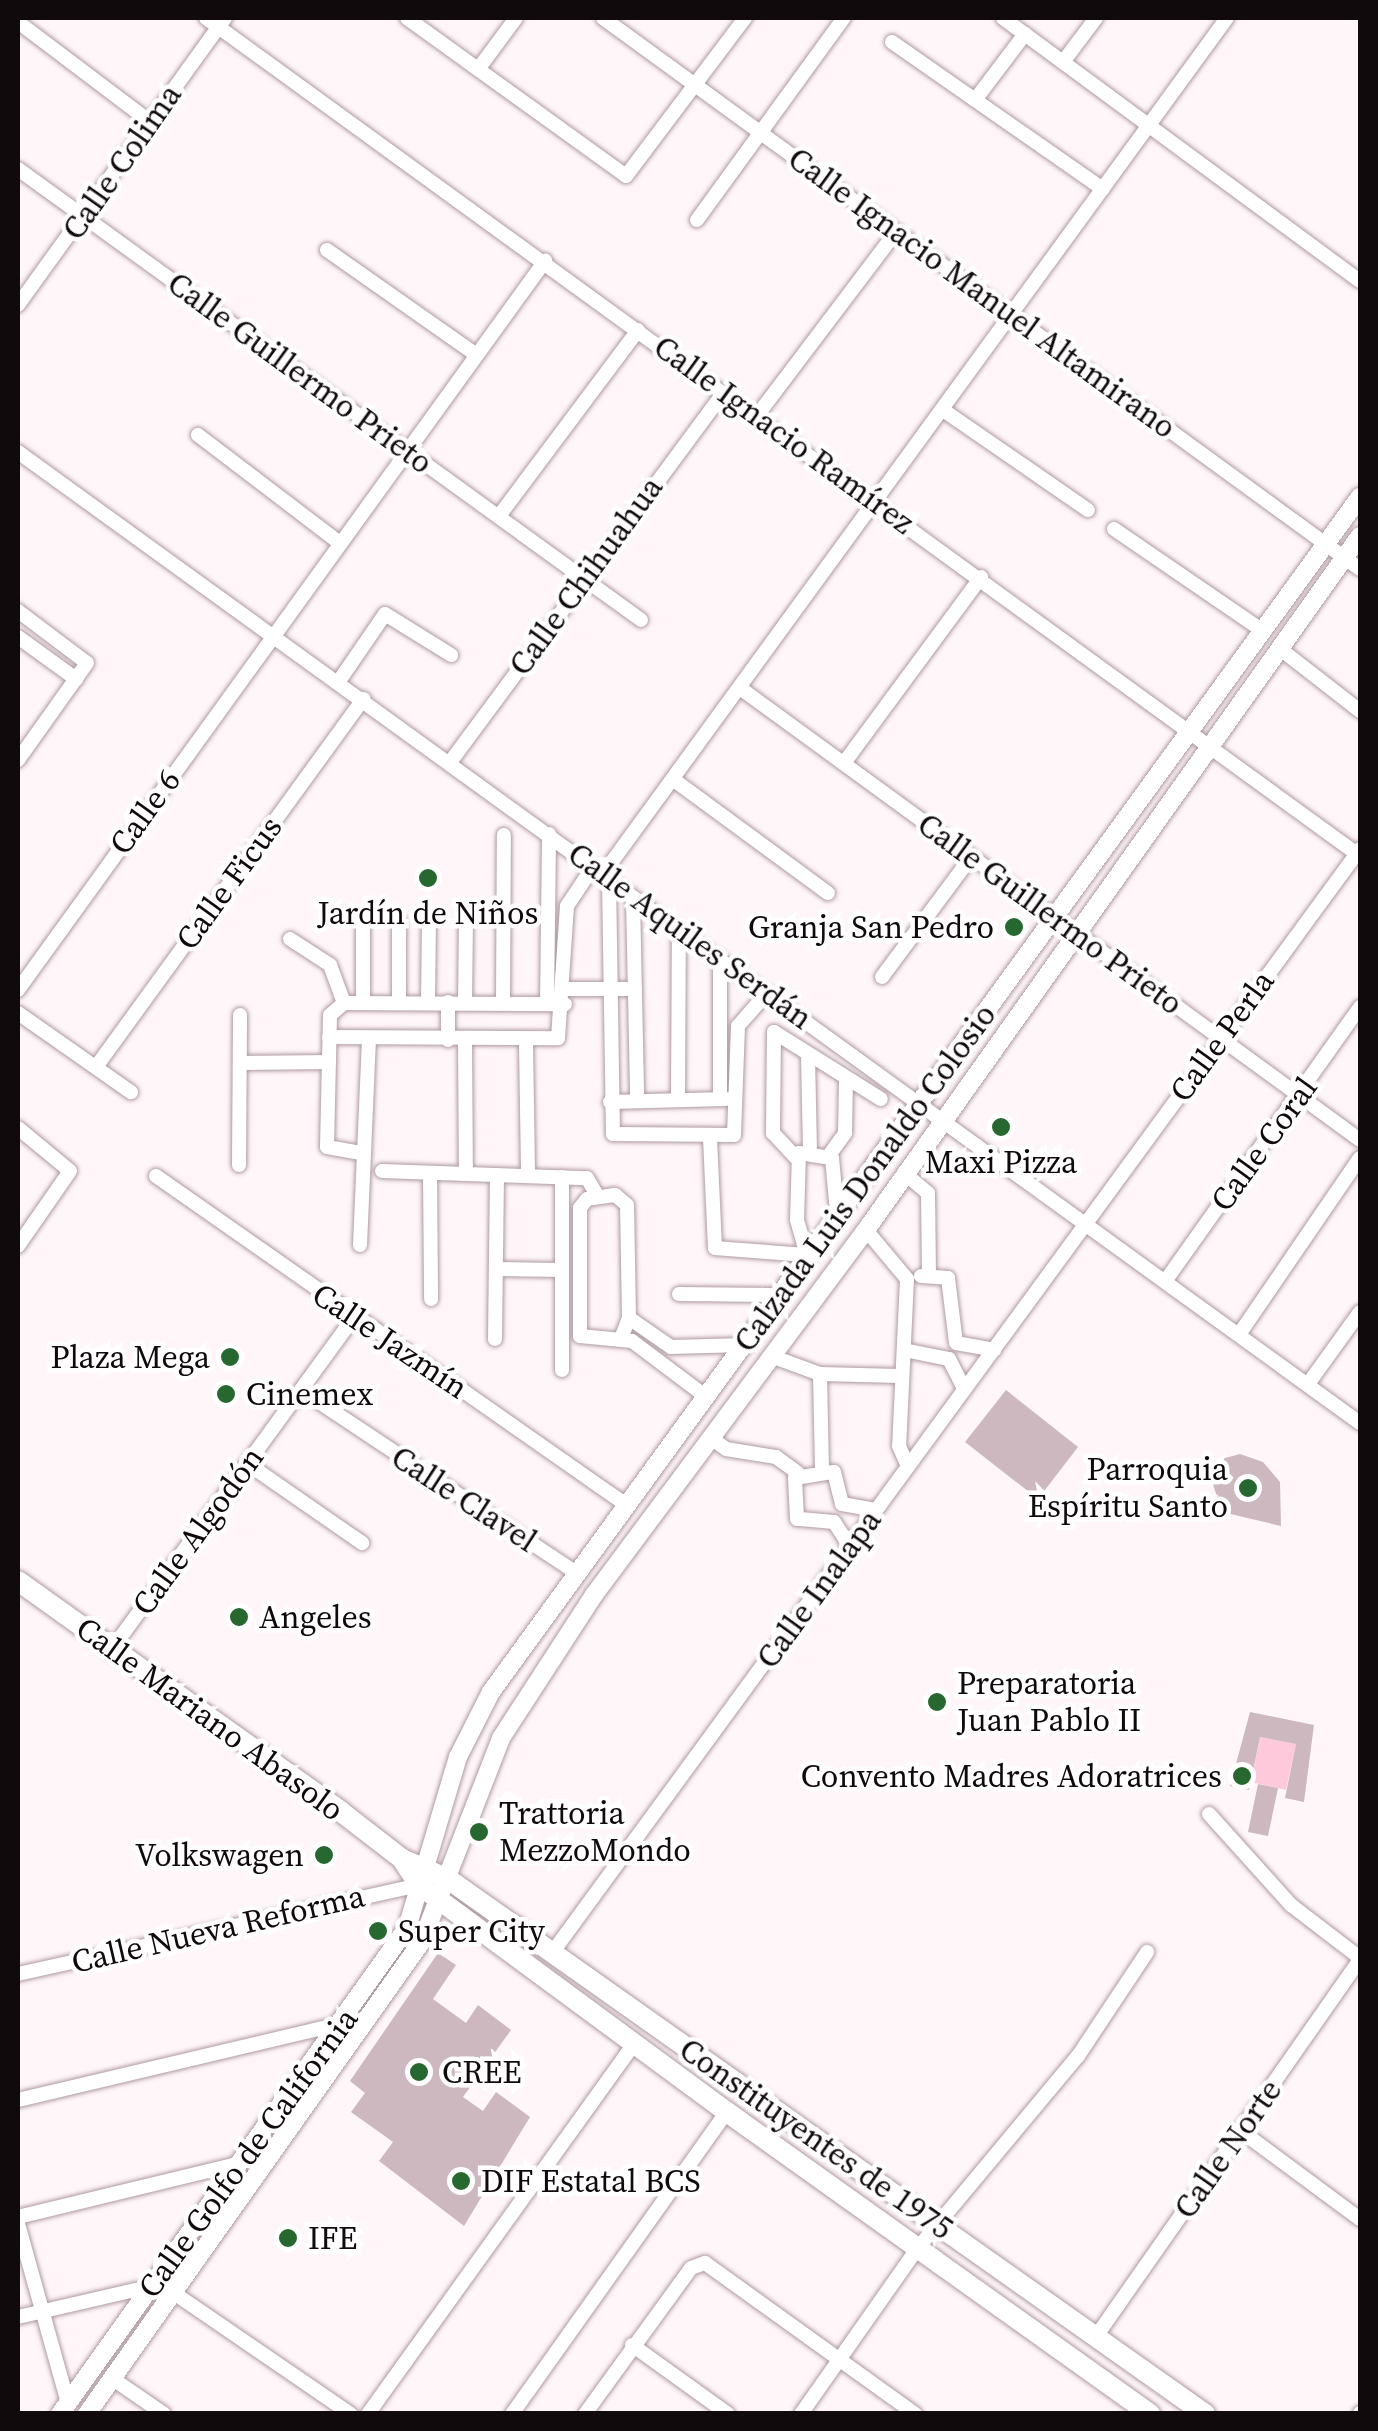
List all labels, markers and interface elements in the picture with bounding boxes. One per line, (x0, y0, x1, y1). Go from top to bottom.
street label: Calle Colima (54, 77, 190, 247)
street label: Calle Ignacio Manuel Altamirano (781, 139, 1183, 447)
street label: Calle Guillermo Prieto (160, 264, 440, 482)
street label: Calle Ignacio Ramírez (646, 328, 922, 542)
street label: Calle Chihuahua (501, 469, 671, 683)
street label: Calle 6 (101, 762, 189, 862)
street label: Calle Guillermo Prieto (910, 805, 1190, 1023)
street label: Calle Ficus (168, 809, 290, 957)
street label: Calle Aquiles Serdán (560, 835, 820, 1037)
marker: Jardín de Niños (417, 867, 439, 889)
place label: Jardín de Niños (318, 894, 538, 932)
place label: Granja San Pedro (748, 908, 994, 946)
marker: Granja San Pedro (1003, 916, 1025, 938)
street label: Calle Perla (1162, 963, 1282, 1109)
street label: Calzada Luis Donaldo Colosio (726, 997, 1004, 1359)
street label: Calle Coral (1203, 1070, 1325, 1218)
marker: Maxi Pizza (990, 1116, 1012, 1138)
place label: Maxi Pizza (925, 1143, 1077, 1181)
street label: Calle Jazmín (305, 1275, 475, 1407)
place label: Plaza Mega (51, 1338, 210, 1376)
marker: Plaza Mega (219, 1346, 241, 1368)
place label: Cinemex (246, 1375, 373, 1413)
marker: Cinemex (215, 1383, 237, 1405)
street label: Calle Clavel (384, 1438, 544, 1560)
street label: Calle Algodón (124, 1439, 272, 1623)
place label: Parroquia Espíritu Santo (1028, 1451, 1228, 1526)
marker: Parroquia Espíritu Santo (1237, 1477, 1259, 1499)
street label: Calle Inalapa (749, 1502, 889, 1676)
place label: Angeles (259, 1598, 372, 1636)
marker: Angeles (228, 1606, 250, 1628)
street label: Calle Mariano Abasolo (69, 1609, 351, 1829)
place label: Preparatoria Juan Pablo II (957, 1665, 1141, 1740)
marker: Preparatoria Juan Pablo II (926, 1691, 948, 1713)
place label: Convento Madres Adoratrices (801, 1757, 1222, 1795)
marker: Convento Madres Adoratrices (1231, 1765, 1253, 1787)
place label: Trattoria MezzoMondo (499, 1795, 691, 1870)
marker: Trattoria MezzoMondo (468, 1821, 490, 1843)
place label: Volkswagen (135, 1836, 304, 1874)
marker: Volkswagen (313, 1844, 335, 1866)
street label: Calle Nueva Reforma (68, 1877, 368, 1981)
place label: Super City (398, 1912, 545, 1950)
marker: Super City (367, 1920, 389, 1942)
street label: Calle Golfo de California (130, 2001, 366, 2305)
street label: Constituyentes de 1975 (672, 2030, 960, 2248)
place label: CREE (442, 2053, 522, 2091)
marker: CREE (406, 2059, 432, 2085)
street label: Calle Norte (1166, 2072, 1290, 2226)
place label: DIF Estatal BCS (481, 2162, 701, 2200)
marker: DIF Estatal BCS (450, 2170, 472, 2192)
place label: IFE (308, 2219, 357, 2257)
marker: IFE (277, 2227, 299, 2249)

